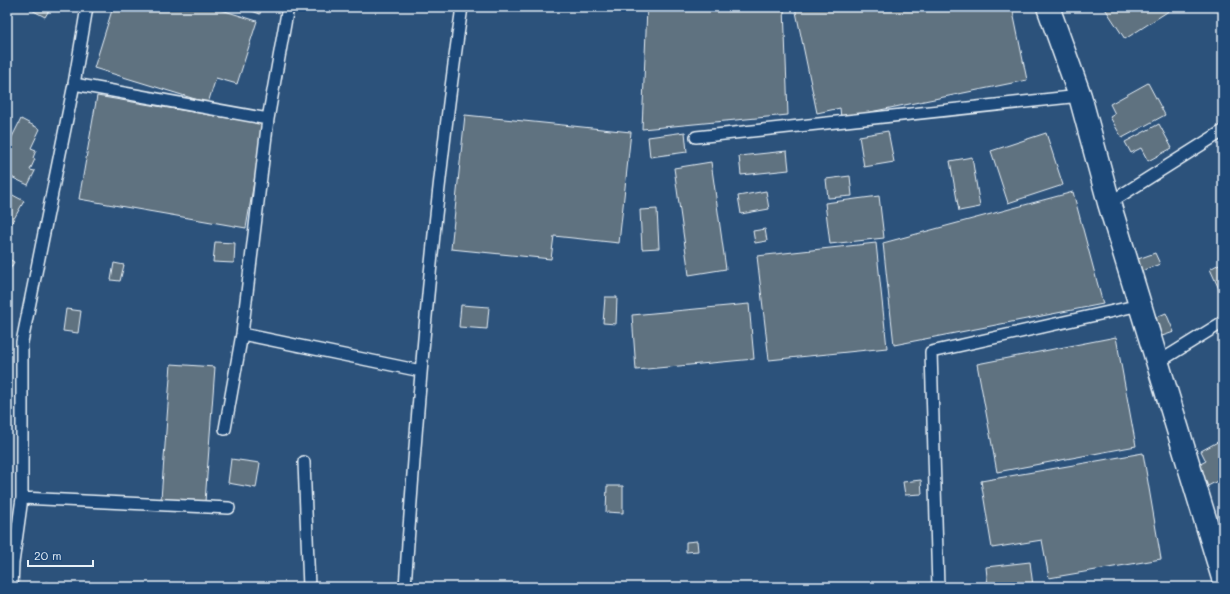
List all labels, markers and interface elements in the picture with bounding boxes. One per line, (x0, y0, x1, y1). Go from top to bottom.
scale bar (28, 542, 93, 568)
text: 20 m (34, 547, 62, 563)

